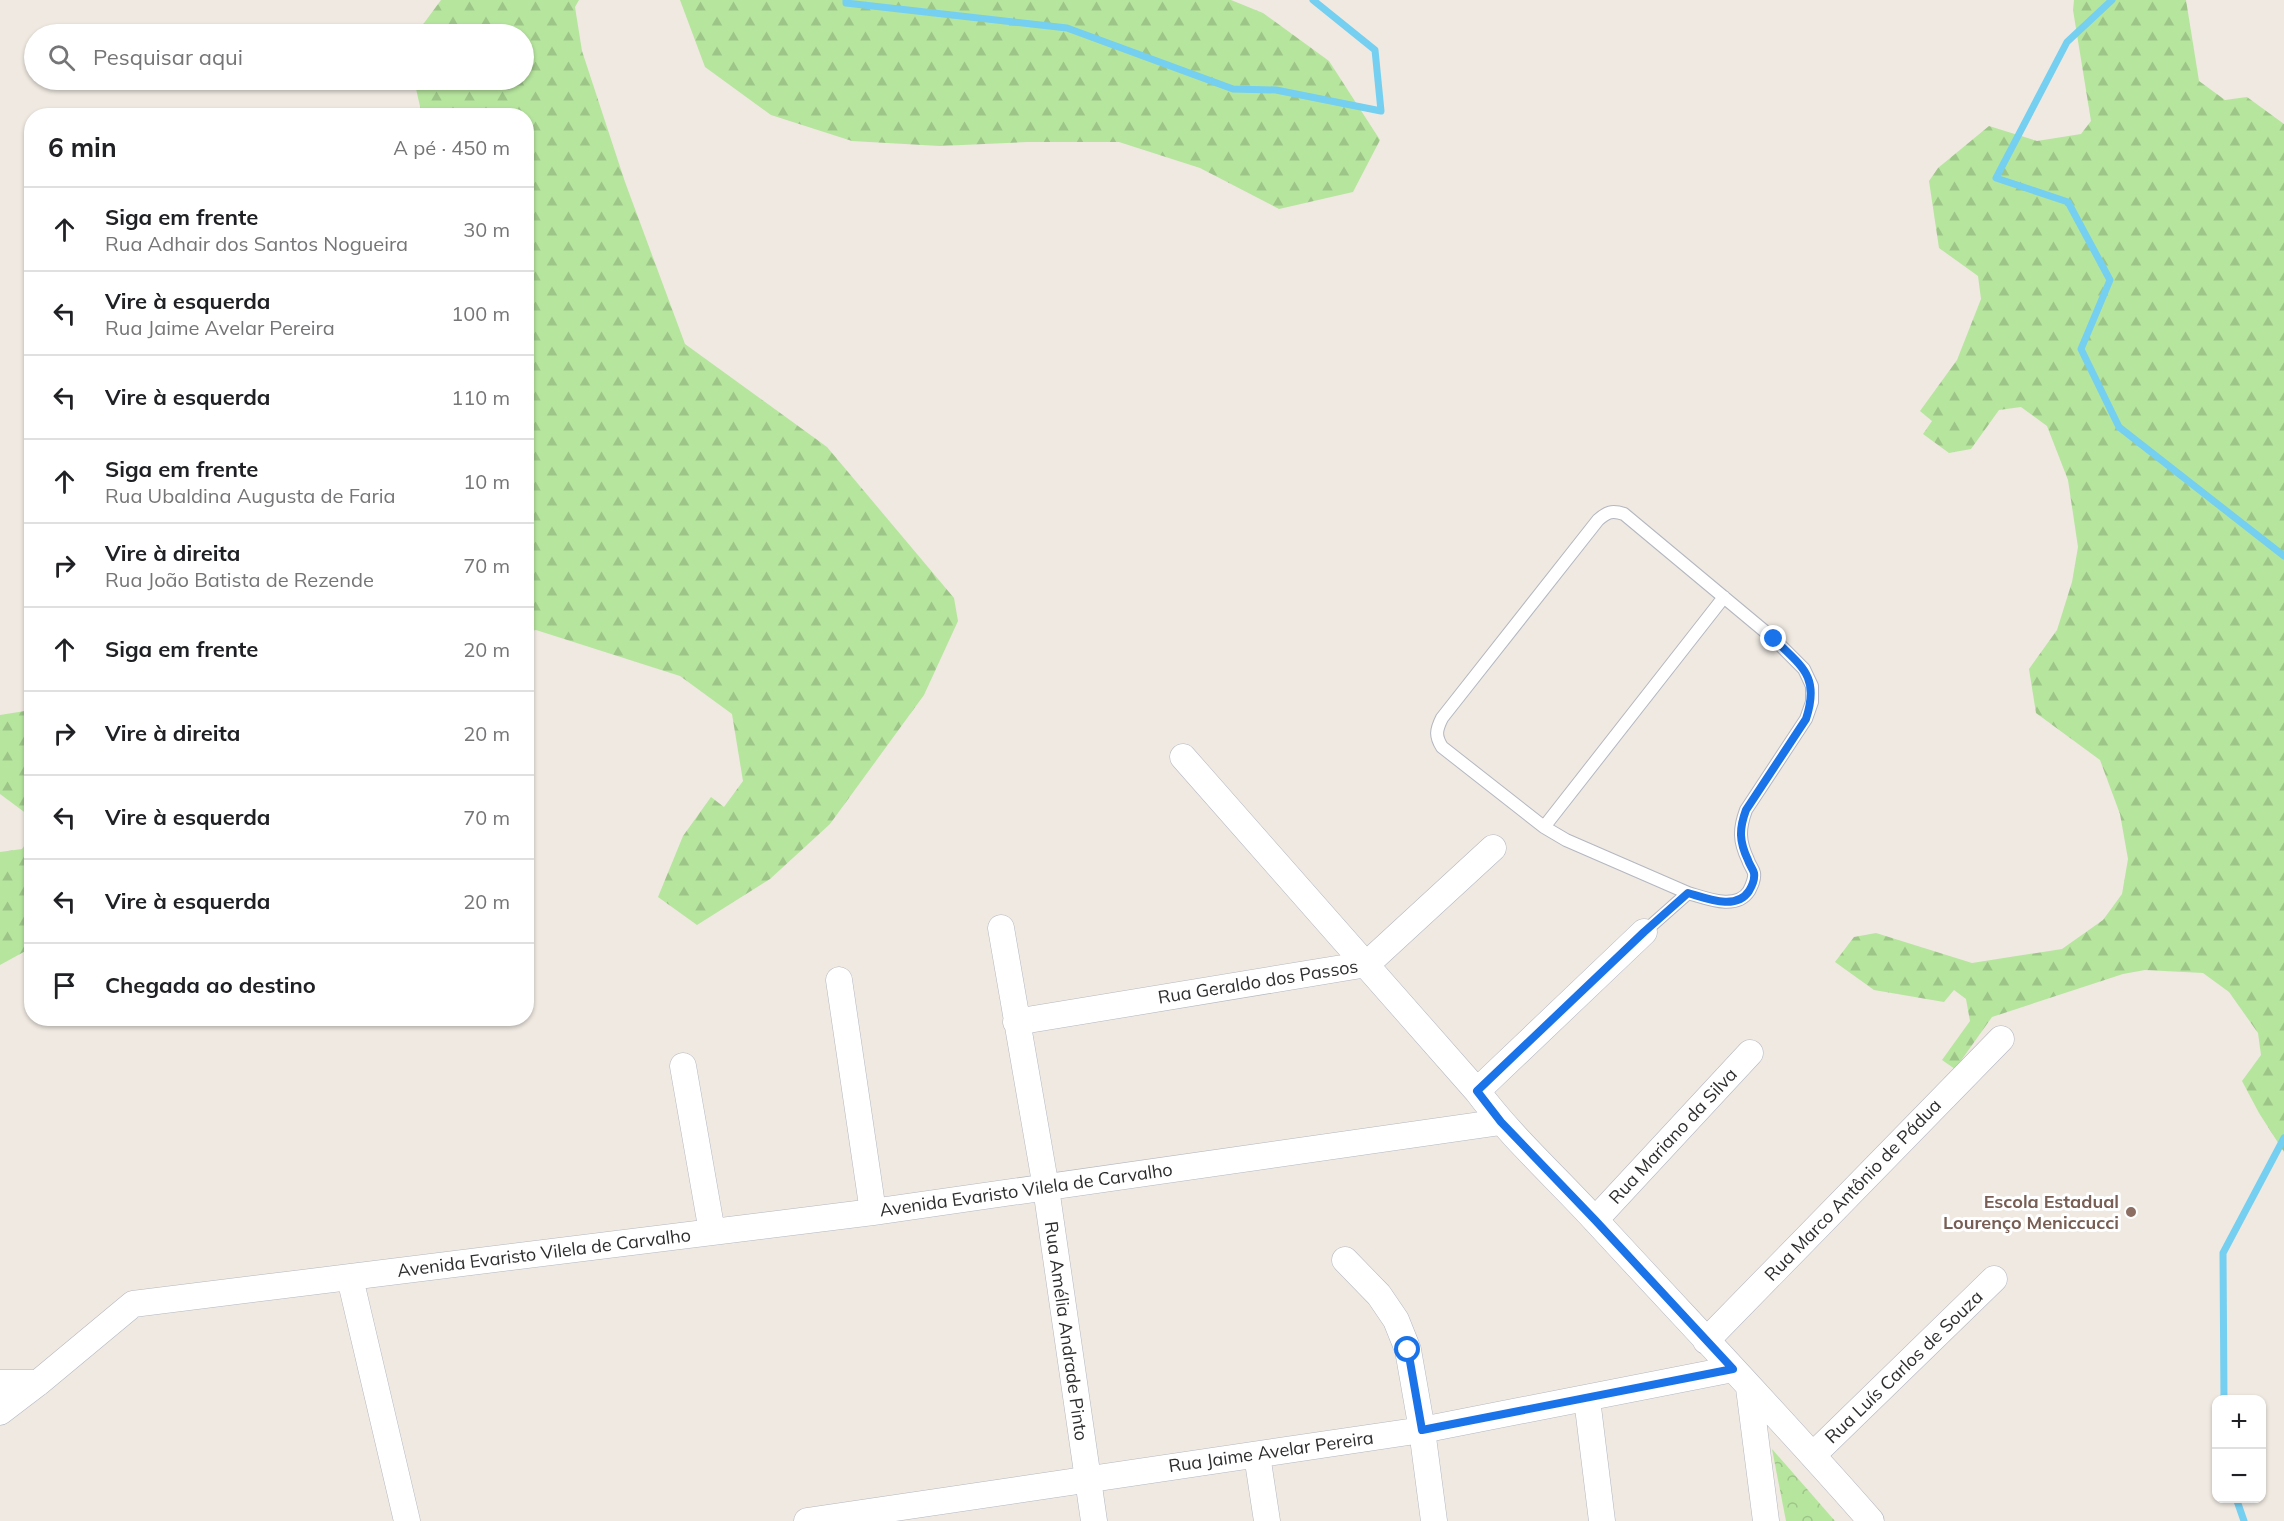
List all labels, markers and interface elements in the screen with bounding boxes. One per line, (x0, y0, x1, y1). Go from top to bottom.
search box (24, 24, 534, 90)
icon: search (45, 41, 78, 74)
text: Pesquisar aqui (93, 43, 243, 71)
text: 6 min (48, 131, 117, 164)
text: A pé · 450 m (393, 135, 510, 160)
text: Siga em frente (105, 203, 258, 231)
icon: ahead (48, 213, 81, 246)
text: 30 m (463, 217, 510, 242)
text: Rua Adhair dos Santos Nogueira (105, 231, 408, 256)
text: Vire à esquerda (105, 287, 270, 315)
icon: left (48, 297, 81, 330)
text: 100 m (451, 301, 510, 326)
text: Rua Jaime Avelar Pereira (105, 315, 335, 340)
icon: left (48, 381, 81, 414)
text: Vire à esquerda (105, 383, 270, 411)
text: 110 m (451, 385, 510, 410)
text: Siga em frente (105, 455, 258, 483)
icon: ahead (48, 465, 81, 498)
text: 10 m (463, 469, 510, 494)
text: Rua Ubaldina Augusta de Faria (105, 483, 396, 508)
text: Vire à direita (105, 539, 240, 567)
icon: right (48, 549, 81, 582)
text: 70 m (463, 553, 510, 578)
text: Rua João Batista de Rezende (105, 567, 374, 592)
route end (1760, 625, 1786, 651)
icon: ahead (48, 633, 81, 666)
text: Siga em frente (105, 635, 258, 663)
text: 20 m (463, 637, 510, 662)
icon: right (48, 717, 81, 750)
text: Vire à direita (105, 719, 240, 747)
text: 20 m (463, 721, 510, 746)
icon: left (48, 801, 81, 834)
text: Vire à esquerda (105, 803, 270, 831)
text: 70 m (463, 805, 510, 830)
icon: left (48, 885, 81, 918)
text: Vire à esquerda (105, 887, 270, 915)
text: 20 m (463, 889, 510, 914)
street label: Rua Geraldo dos Passos (1156, 954, 1360, 1009)
icon: arrive (48, 969, 81, 1002)
text: Chegada ao destino (105, 971, 316, 999)
street label: Rua Mariano da Silva (1604, 1063, 1742, 1209)
street label: Rua Marco Antônio de Pádua (1759, 1094, 1946, 1286)
street label: Avenida Evaristo Vilela de Carvalho (878, 1158, 1174, 1221)
place label: Escola Estadual Lourenço Meniccucci (1943, 1190, 2119, 1234)
marker: Escola Estadual Lourenço Meniccucci (2124, 1205, 2138, 1219)
street label: Rua Amélia Andrade Pinto (1040, 1220, 1093, 1442)
street label: Avenida Evaristo Vilela de Carvalho (396, 1223, 692, 1282)
street label: Rua Luís Carlos de Souza (1820, 1285, 1988, 1448)
route start (1394, 1336, 1420, 1362)
map controls (2212, 1395, 2266, 1503)
button: + (2212, 1395, 2266, 1449)
street label: Rua Jaime Avelar Pereira (1167, 1426, 1375, 1477)
button: − (2212, 1449, 2266, 1503)

